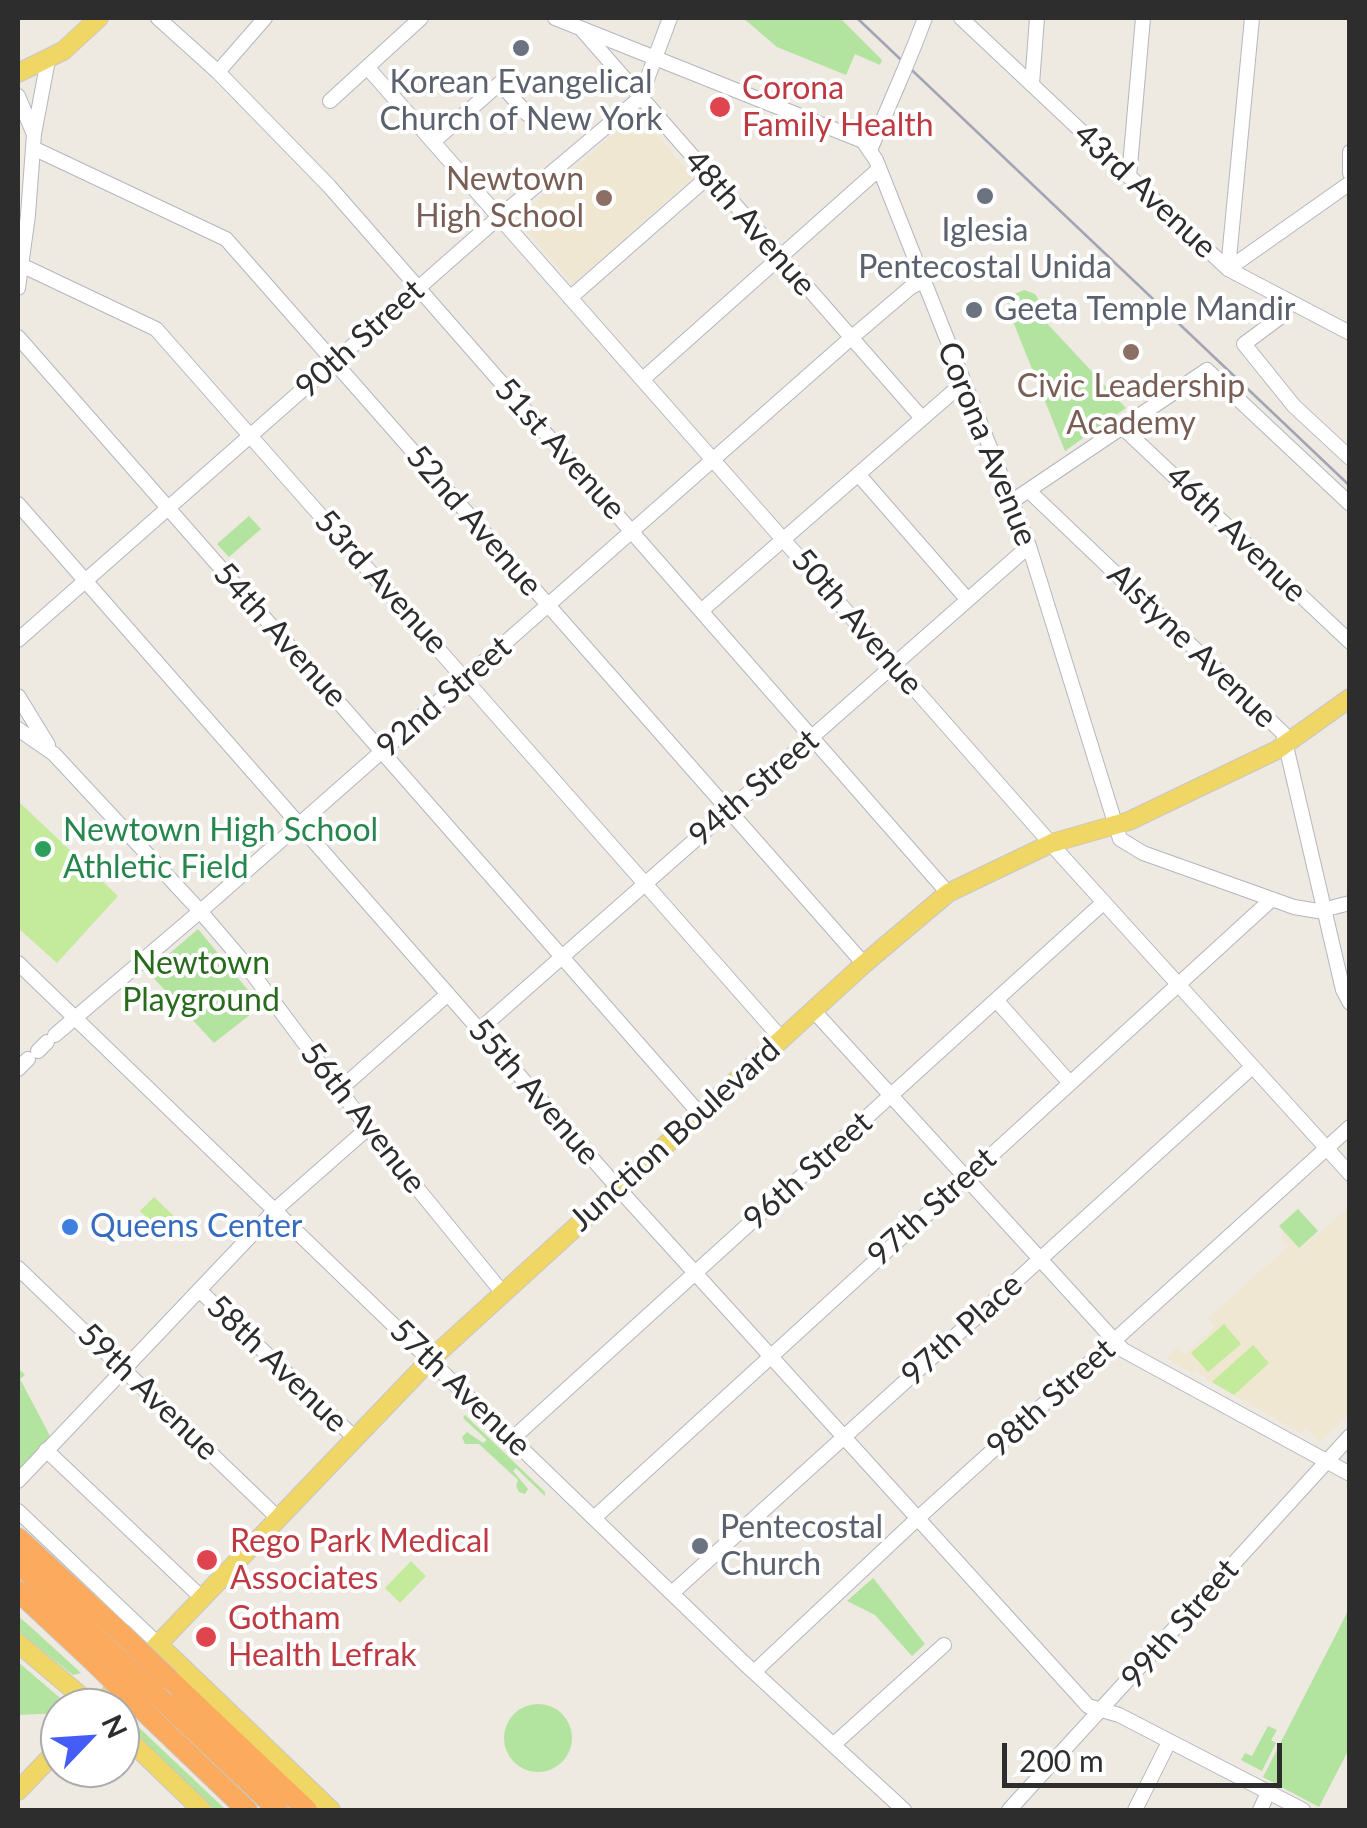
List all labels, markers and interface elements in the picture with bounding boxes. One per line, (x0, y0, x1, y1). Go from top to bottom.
marker: Korean Evangelical Church of New York (510, 37, 532, 59)
place label: Korean Evangelical Church of New York (379, 64, 663, 139)
place label: Corona Family Health (742, 70, 934, 145)
marker: Corona Family Health (707, 94, 733, 120)
street label: 43rd Avenue (1066, 116, 1224, 266)
street label: 48th Avenue (676, 142, 824, 304)
place label: Newtown High School (415, 161, 584, 236)
marker: Iglesia Pentecostal Unida (974, 185, 996, 207)
marker: Newtown High School (593, 187, 615, 209)
place label: Iglesia Pentecostal Unida (858, 212, 1112, 287)
street label: 90th Street (288, 272, 432, 406)
place label: Geeta Temple Mandir (994, 291, 1295, 329)
marker: Geeta Temple Mandir (963, 299, 985, 321)
street label: Corona Avenue (929, 337, 1045, 551)
marker: Civic Leadership Academy (1120, 341, 1142, 363)
place label: Civic Leadership Academy (1017, 368, 1245, 443)
street label: 51st Avenue (487, 371, 633, 527)
street label: 52nd Avenue (398, 438, 550, 604)
street label: 46th Avenue (1158, 457, 1314, 611)
street label: 53rd Avenue (306, 502, 456, 662)
street label: 50th Avenue (783, 541, 931, 703)
street label: 54th Avenue (205, 555, 355, 715)
street label: Alstyne Avenue (1100, 556, 1284, 736)
street label: 92nd Street (369, 628, 519, 766)
street label: 94th Street (681, 721, 827, 855)
place label: Newtown High School Athletic Field (63, 812, 378, 887)
marker: Newtown High School Athletic Field (32, 838, 54, 860)
park label: Newtown Playground (122, 945, 280, 1020)
street label: 55th Avenue (460, 1011, 608, 1173)
street label: Junction Boulevard (562, 1031, 788, 1239)
street label: 56th Avenue (292, 1035, 434, 1201)
street label: 96th Street (736, 1104, 880, 1238)
street label: 97th Street (860, 1140, 1004, 1274)
place label: Queens Center (90, 1208, 302, 1246)
marker: Queens Center (59, 1216, 81, 1238)
street label: 97th Place (894, 1266, 1030, 1394)
street label: 58th Avenue (199, 1287, 355, 1441)
street label: 57th Avenue (382, 1311, 538, 1465)
street label: 59th Avenue (70, 1315, 226, 1469)
street label: 98th Street (979, 1331, 1123, 1465)
place label: Pentecostal Church (720, 1509, 883, 1584)
place label: Rego Park Medical Associates (230, 1523, 490, 1598)
marker: Pentecostal Church (689, 1535, 711, 1557)
marker: Rego Park Medical Associates (194, 1547, 220, 1573)
street label: 99th Street (1113, 1551, 1247, 1697)
place label: Gotham Health Lefrak (228, 1600, 417, 1675)
marker: Gotham Health Lefrak (193, 1624, 219, 1650)
north arrow (40, 1688, 140, 1788)
text: N (95, 1709, 135, 1743)
scale bar (1007, 1723, 1287, 1785)
text: 200 m (1019, 1742, 1104, 1778)

